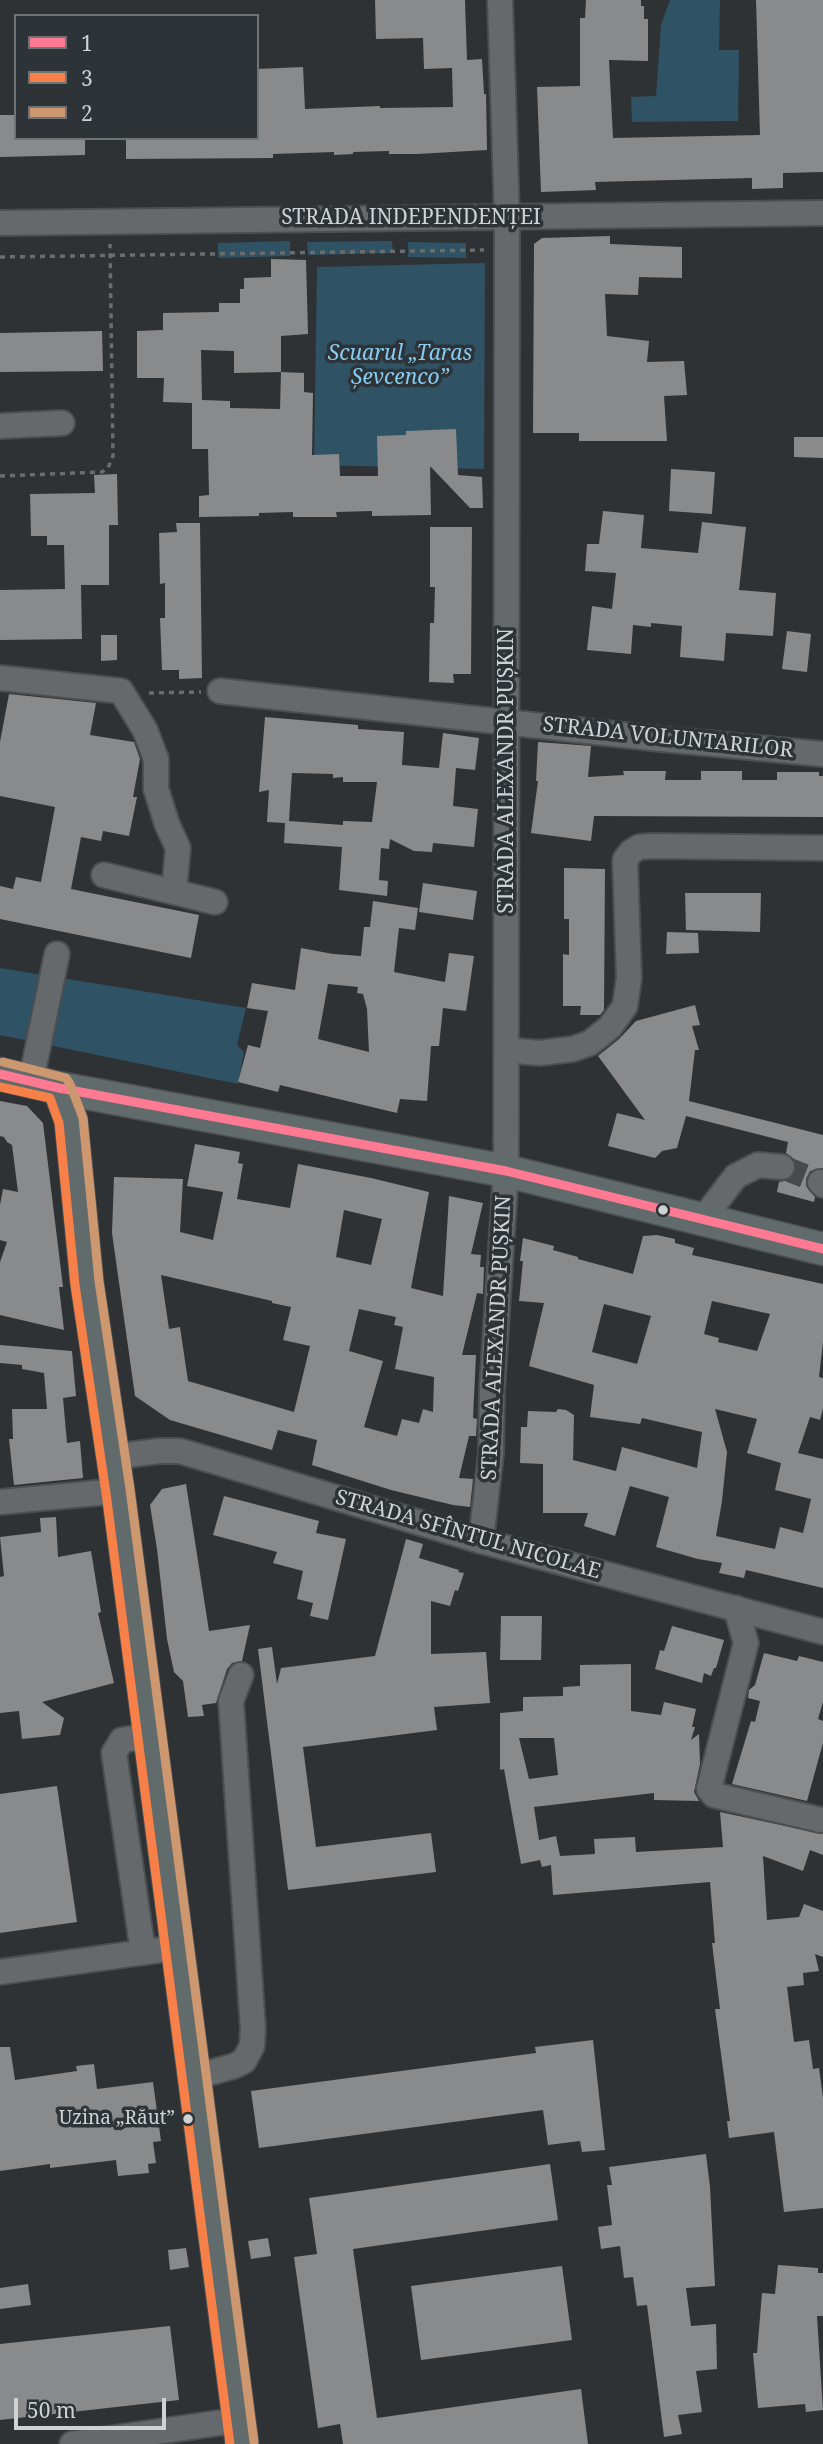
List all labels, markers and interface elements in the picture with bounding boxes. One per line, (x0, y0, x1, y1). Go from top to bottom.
legend (14, 14, 259, 140)
text: 1 (81, 29, 93, 57)
text: 3 (81, 64, 93, 92)
text: 2 (81, 99, 93, 127)
street label: STRADA INDEPENDENȚEI (281, 205, 541, 231)
park label: Scuarul „Taras Șevcenco” (328, 341, 472, 391)
street label: STRADA ALEXANDR PUȘKIN (494, 628, 520, 914)
street label: STRADA VOLUNTARILOR (542, 712, 794, 764)
street label: STRADA ALEXANDR PUȘKIN (477, 1195, 517, 1481)
unlabelled marker (656, 1203, 670, 1217)
street label: STRADA SFÎNTUL NICOLAE (332, 1485, 604, 1585)
place label: Uzina „Răut” (59, 2108, 175, 2130)
marker: Uzina „Răut” (181, 2112, 195, 2126)
scale bar (18, 2384, 170, 2428)
text: 50 m (27, 2396, 76, 2424)

